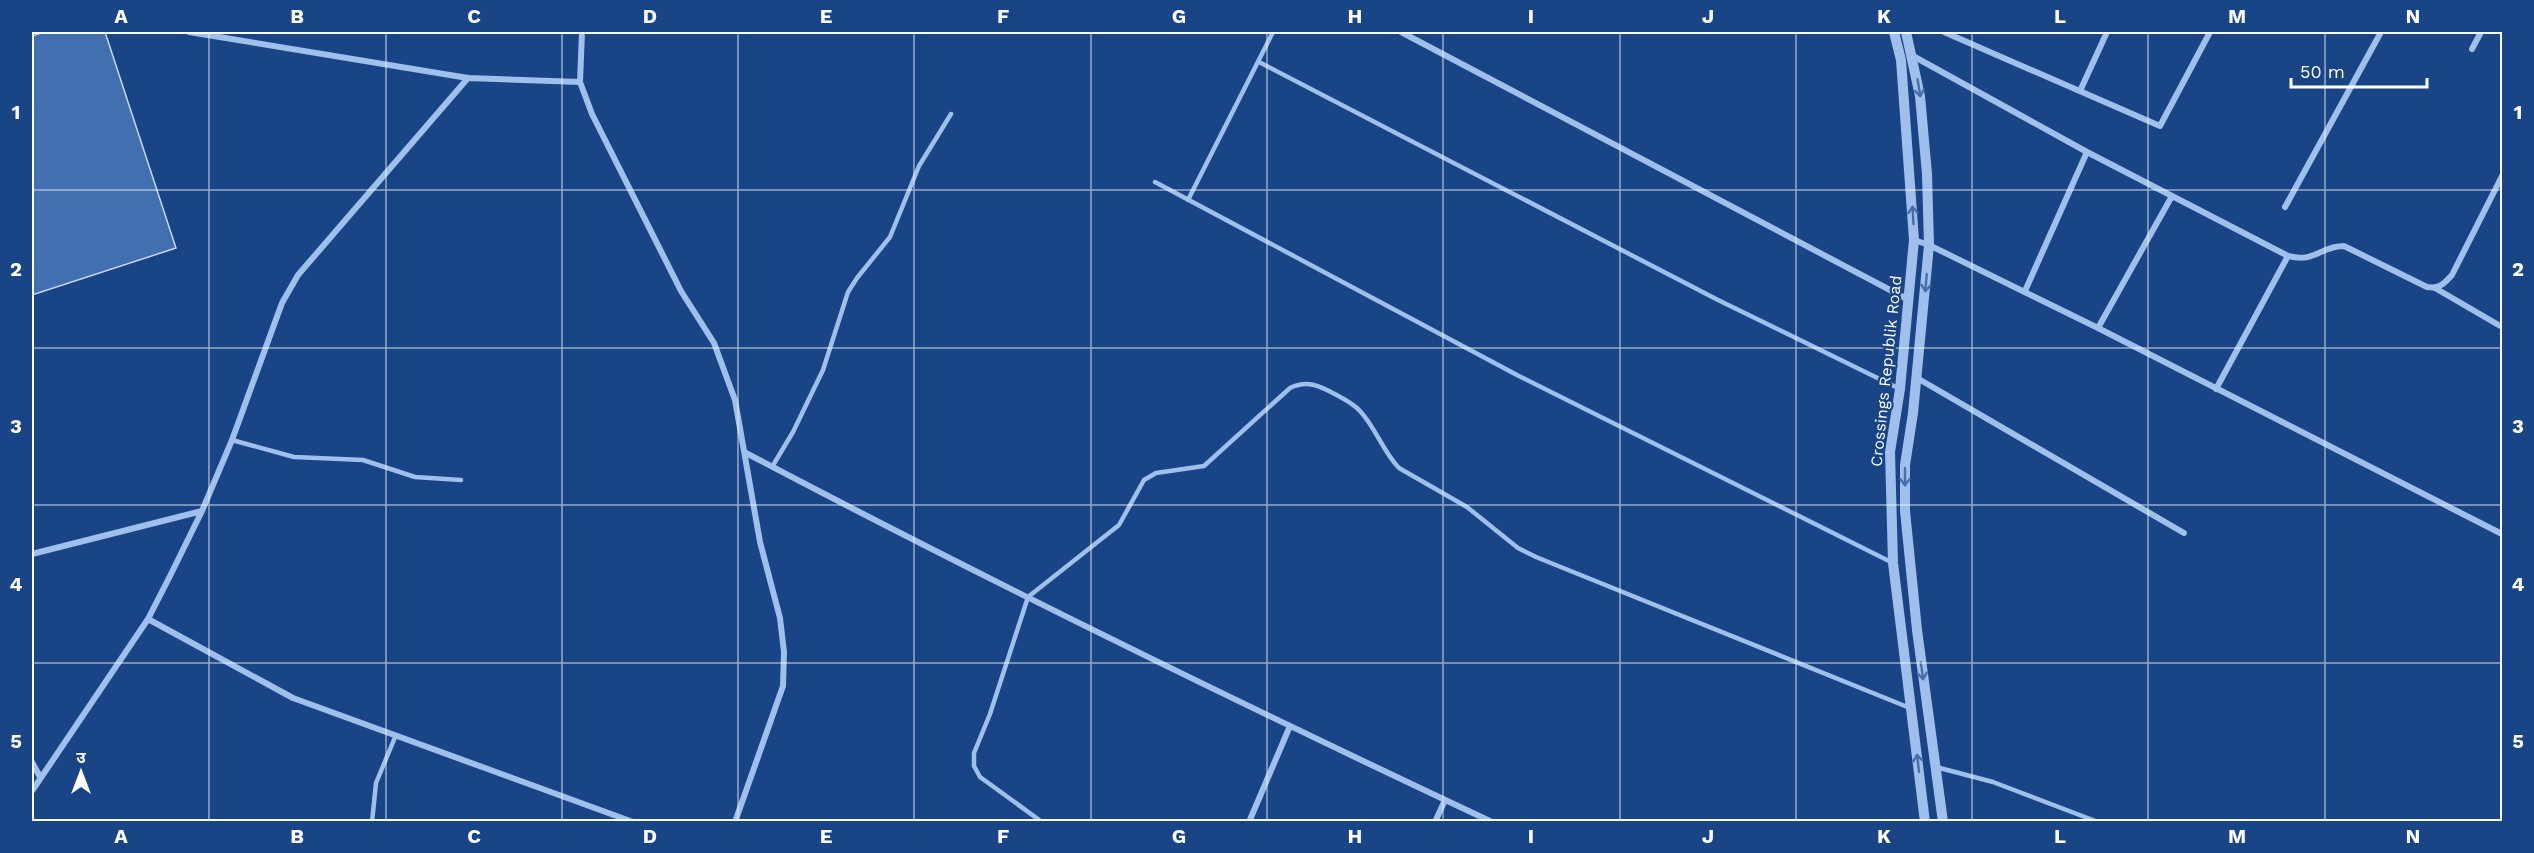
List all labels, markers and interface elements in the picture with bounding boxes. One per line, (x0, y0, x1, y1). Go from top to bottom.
text: A (114, 4, 128, 28)
text: B (290, 4, 304, 28)
text: C (467, 4, 481, 28)
text: D (643, 4, 657, 28)
text: E (820, 4, 832, 28)
text: F (997, 4, 1009, 28)
text: G (1172, 4, 1186, 28)
text: H (1348, 4, 1362, 28)
text: I (1528, 4, 1534, 28)
text: J (1702, 4, 1714, 28)
text: K (1877, 4, 1891, 28)
text: L (2054, 4, 2066, 28)
text: M (2228, 4, 2246, 28)
text: N (2406, 4, 2420, 28)
scale bar (2291, 51, 2428, 89)
text: 50 m (2300, 61, 2345, 82)
one-way arrow (1914, 78, 1925, 98)
text: 1 (12, 100, 20, 124)
text: 1 (2514, 100, 2522, 124)
one-way arrow (1907, 205, 1918, 225)
text: 2 (10, 257, 22, 281)
text: 2 (2512, 257, 2524, 281)
one-way arrow (1920, 272, 1931, 292)
street label: Crossings Republik Road (1867, 274, 1905, 468)
text: 3 (10, 414, 22, 438)
text: 3 (2512, 414, 2524, 438)
one-way arrow (1899, 466, 1911, 486)
text: 4 (10, 572, 23, 596)
text: 4 (2512, 572, 2525, 596)
one-way arrow (1917, 660, 1928, 680)
text: 5 (10, 729, 22, 753)
text: 5 (2512, 729, 2524, 753)
north arrow (51, 742, 111, 802)
text: उ (76, 748, 86, 767)
one-way arrow (1912, 754, 1923, 774)
text: A (114, 824, 128, 848)
text: B (290, 824, 304, 848)
text: C (467, 824, 481, 848)
text: D (643, 824, 657, 848)
text: E (820, 824, 832, 848)
text: F (997, 824, 1009, 848)
text: G (1172, 824, 1186, 848)
text: H (1348, 824, 1362, 848)
text: I (1528, 824, 1534, 848)
text: J (1702, 824, 1714, 848)
text: K (1877, 824, 1891, 848)
text: L (2054, 824, 2066, 848)
text: M (2228, 824, 2246, 848)
text: N (2406, 824, 2420, 848)

